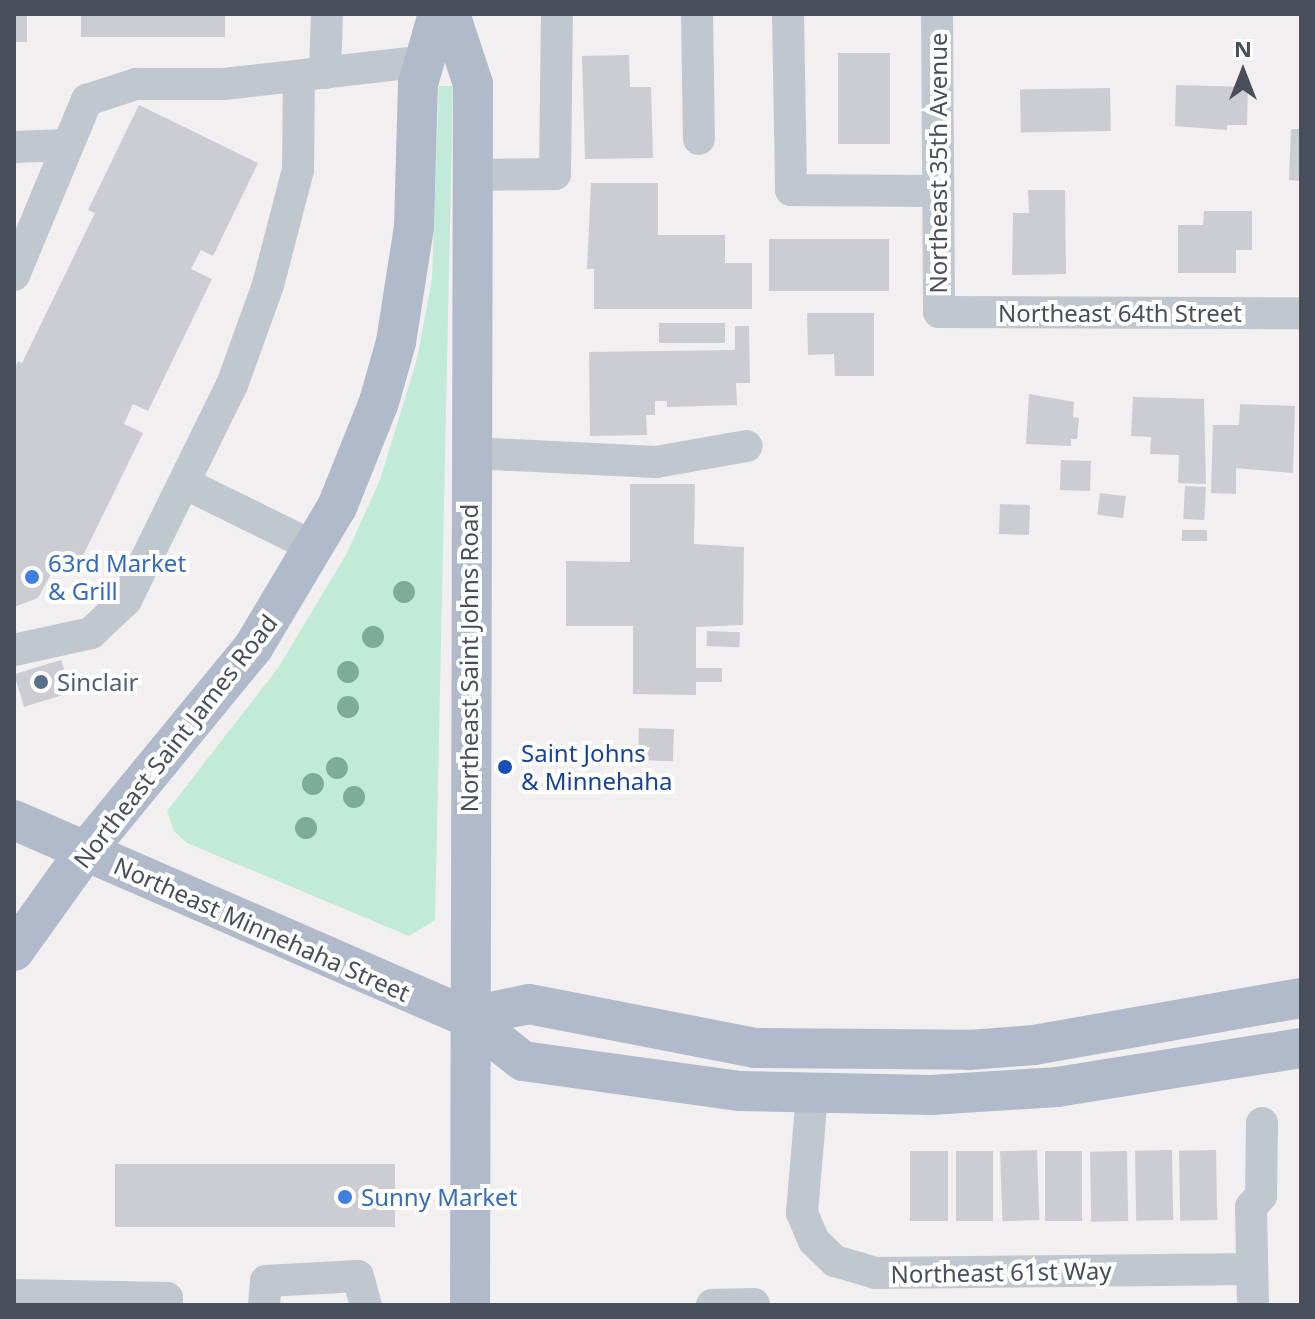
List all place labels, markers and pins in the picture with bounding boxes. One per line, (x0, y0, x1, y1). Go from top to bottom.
place label: 63rd Market & Grill (48, 549, 186, 605)
marker: 63rd Market & Grill (23, 568, 41, 586)
place label: Sinclair (57, 668, 138, 696)
marker: Sinclair (32, 673, 50, 691)
place label: Saint Johns & Minnehaha (521, 739, 673, 795)
marker: Saint Johns & Minnehaha (496, 758, 514, 776)
place label: Sunny Market (361, 1183, 517, 1211)
marker: Sunny Market (336, 1188, 354, 1206)

